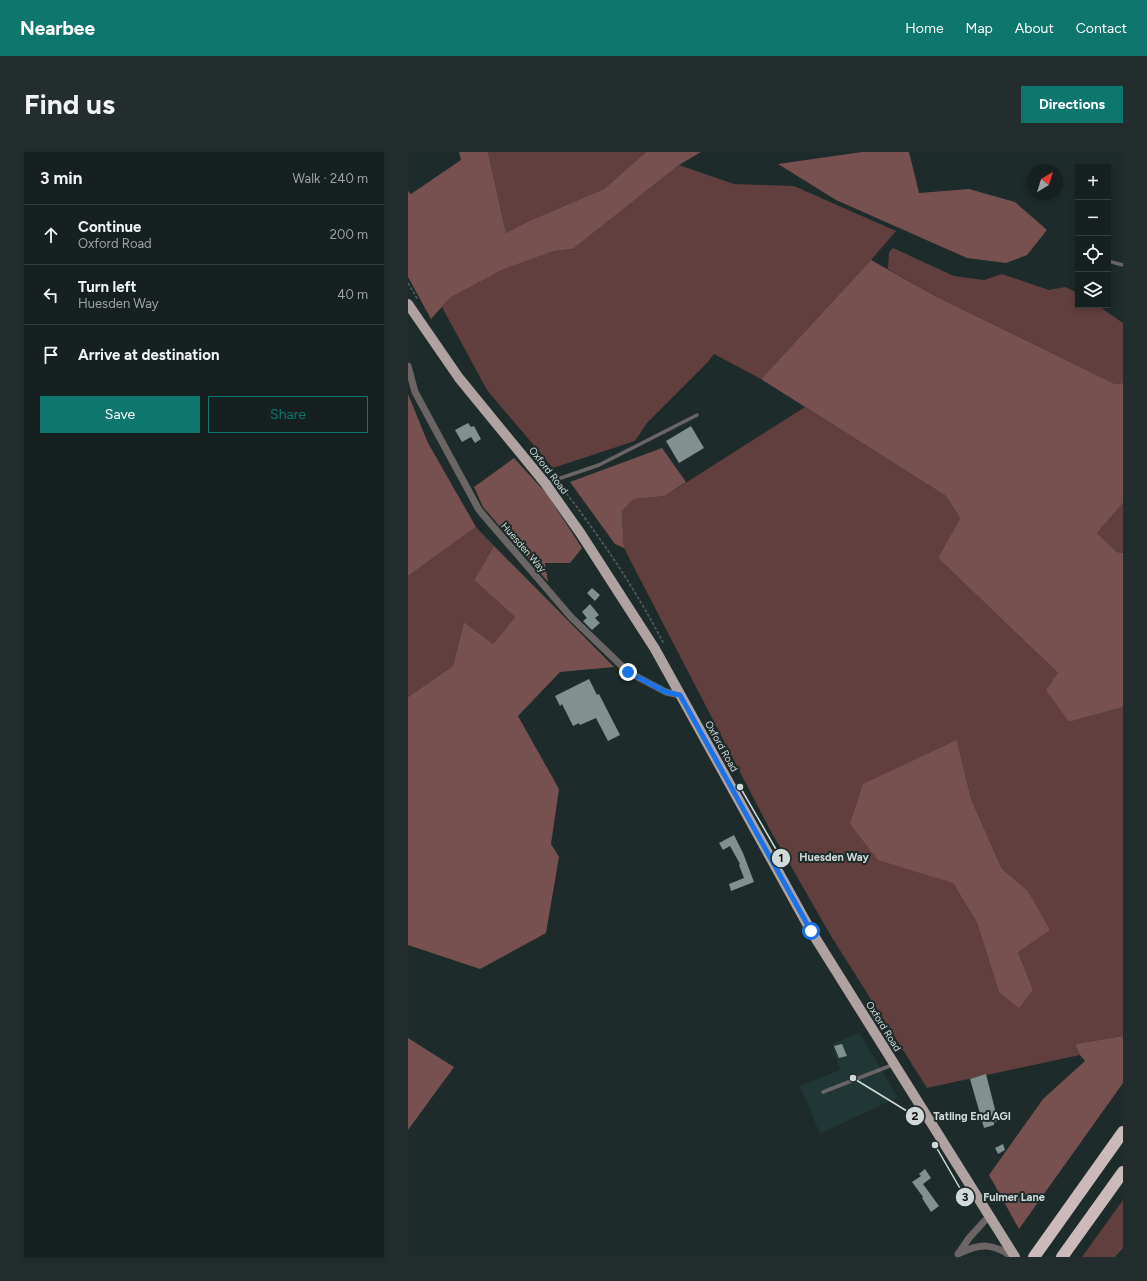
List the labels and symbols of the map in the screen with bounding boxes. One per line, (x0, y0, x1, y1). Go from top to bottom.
north arrow (1027, 164, 1063, 200)
street label: Oxford Road (526, 444, 571, 497)
street label: Huesden Way (498, 520, 549, 576)
route end (619, 663, 637, 681)
street label: Oxford Road (702, 718, 741, 774)
callout: Huesden Way (771, 846, 876, 869)
text: 1 (778, 851, 784, 865)
text: Huesden Way (799, 851, 869, 864)
route start (802, 922, 820, 940)
street label: Oxford Road (863, 999, 904, 1054)
callout: Tatling End AGI (905, 1105, 1018, 1128)
text: 2 (912, 1109, 919, 1123)
text: Tatling End AGI (933, 1110, 1011, 1123)
callout: Fulmer Lane (955, 1185, 1053, 1208)
text: 3 (962, 1190, 969, 1204)
text: Fulmer Lane (983, 1191, 1045, 1204)

